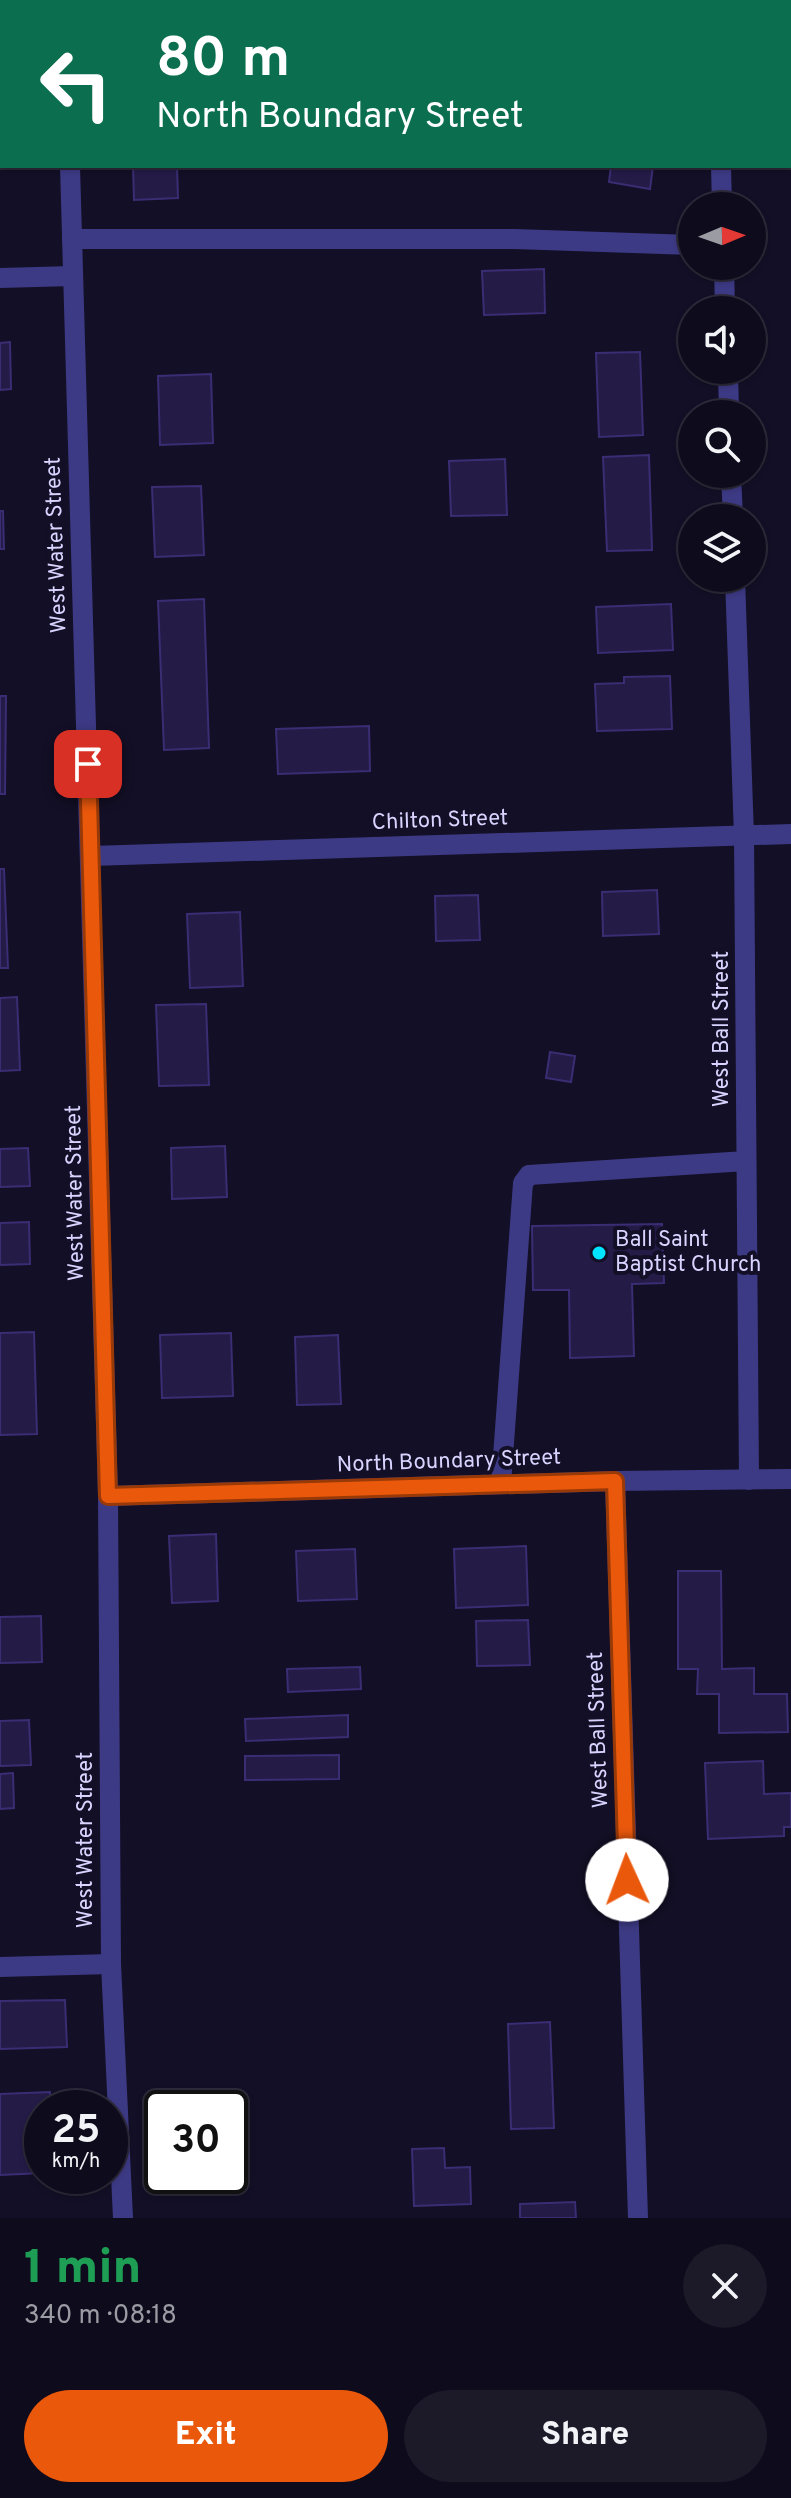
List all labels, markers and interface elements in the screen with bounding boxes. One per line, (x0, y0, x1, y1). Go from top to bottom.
text: 80 m (156, 26, 290, 96)
icon: left (24, 32, 128, 136)
text: North Boundary Street (156, 95, 524, 141)
north arrow (678, 192, 766, 280)
map controls (678, 192, 766, 592)
button: sound (678, 296, 766, 384)
button: search (678, 400, 766, 488)
street label: West Water Street (40, 456, 74, 634)
button: layers (678, 504, 766, 592)
pin (54, 730, 122, 798)
icon: arrive (66, 742, 110, 786)
street label: Chilton Street (371, 805, 509, 837)
street label: West Ball Street (709, 951, 736, 1107)
street label: West Water Street (61, 1105, 91, 1281)
place label: Ball Saint Baptist Church (615, 1227, 761, 1279)
marker: Ball Saint Baptist Church (590, 1244, 608, 1262)
street label: North Boundary Street (336, 1445, 562, 1479)
street label: West Ball Street (583, 1651, 615, 1809)
street label: West Water Street (73, 1752, 100, 1928)
position arrow (585, 1838, 669, 1922)
speed limit sign: 30 (144, 2090, 248, 2194)
text: 25 (52, 2107, 100, 2157)
text: km/h (52, 2149, 100, 2175)
text: 1 min (24, 2240, 141, 2300)
button: close (683, 2244, 767, 2328)
text: 340 m · 08:18 (24, 2300, 177, 2333)
button: Exit (24, 2390, 388, 2482)
button: Share (404, 2390, 767, 2482)

